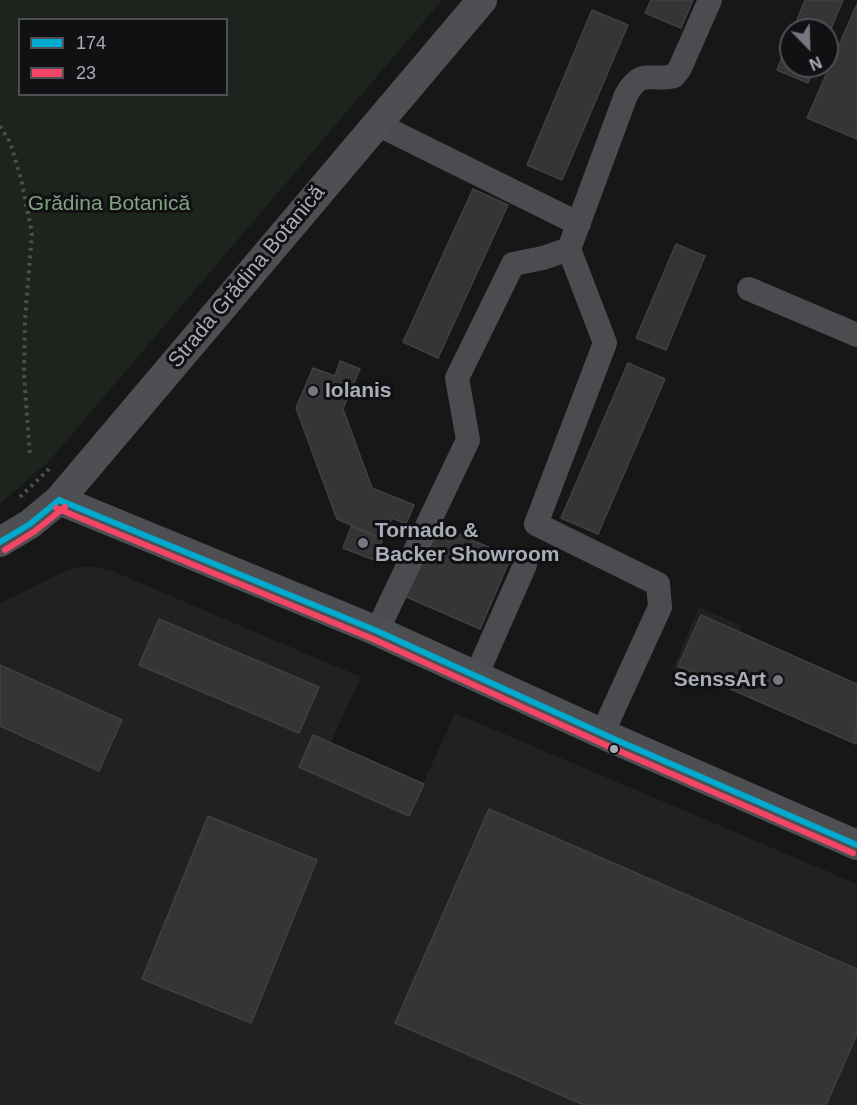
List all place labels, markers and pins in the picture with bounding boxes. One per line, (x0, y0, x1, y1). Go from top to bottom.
place label: Iolanis (325, 378, 392, 404)
marker: Iolanis (306, 384, 320, 398)
place label: Tornado & Backer Showroom (375, 518, 559, 568)
marker: Tornado & Backer Showroom (356, 536, 370, 550)
place label: SenssArt (674, 667, 766, 693)
marker: SenssArt (771, 673, 785, 687)
unlabelled marker (608, 743, 620, 755)

